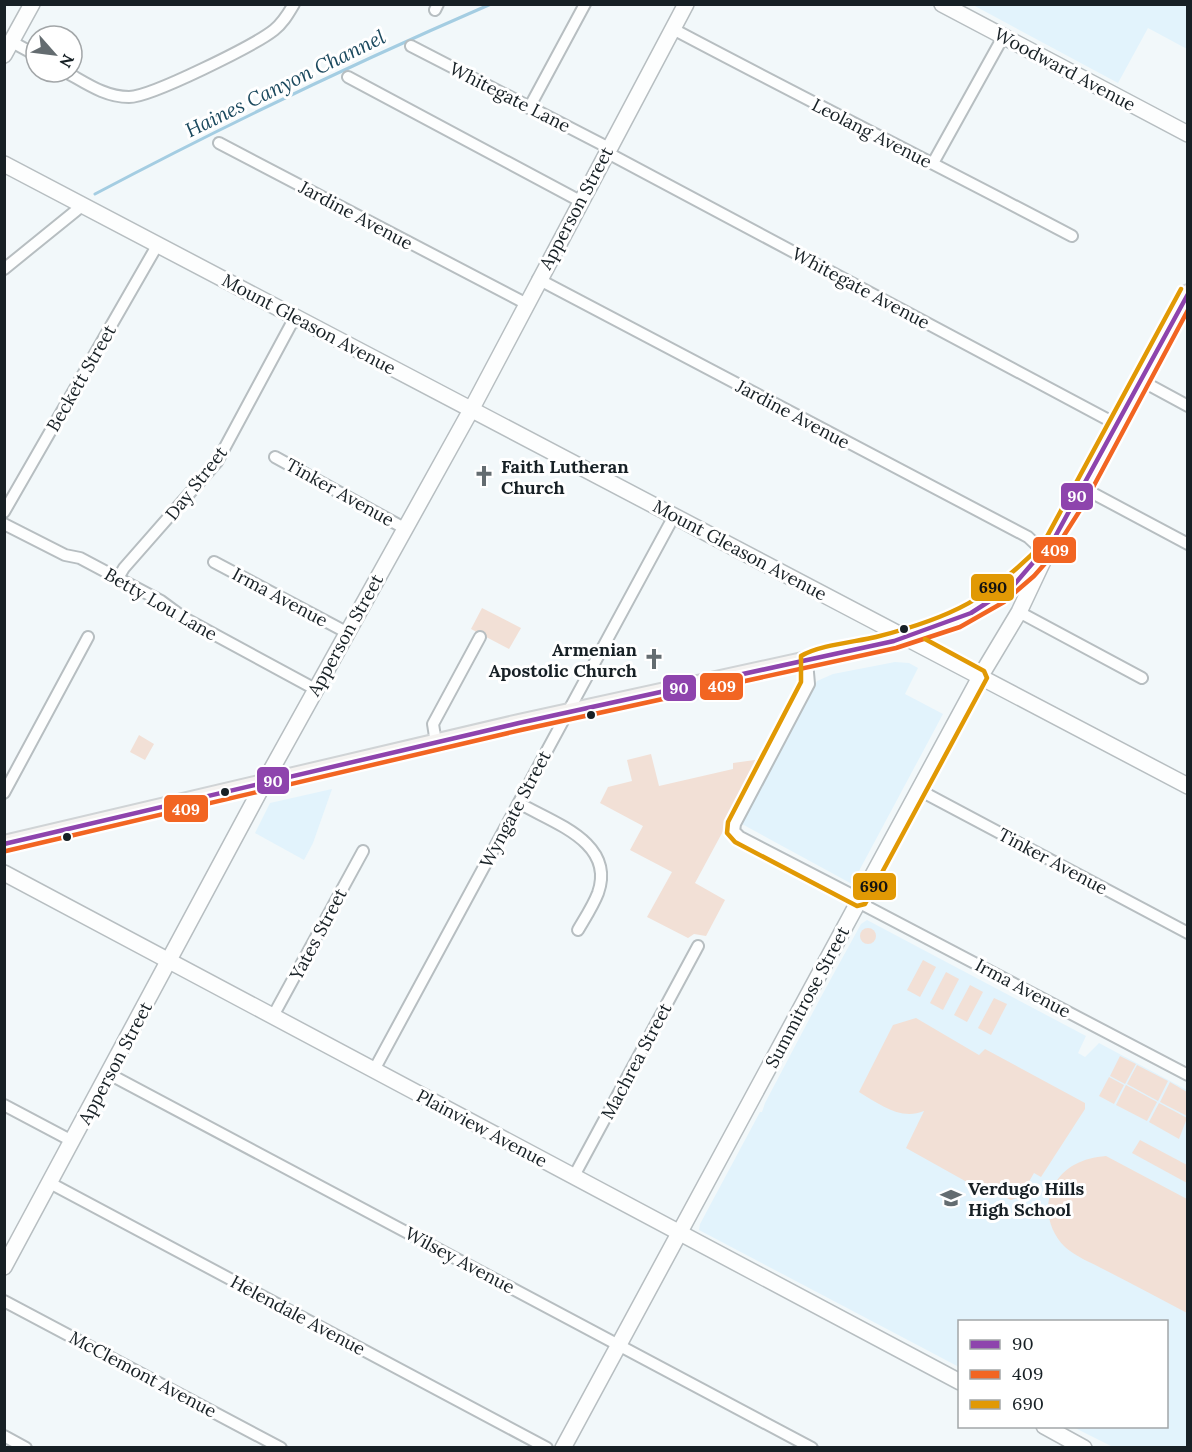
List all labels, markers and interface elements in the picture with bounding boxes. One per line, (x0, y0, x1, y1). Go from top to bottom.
street label: Woodward Avenue (990, 22, 1140, 116)
north arrow (24, 24, 84, 84)
water label: Haines Canyon Channel (181, 24, 389, 142)
text: N (56, 51, 79, 71)
street label: Whitegate Lane (446, 57, 574, 137)
street label: Leolang Avenue (808, 93, 936, 173)
street label: Apperson Street (533, 143, 618, 274)
street label: Jardine Avenue (294, 175, 417, 255)
street label: Whitegate Avenue (788, 242, 934, 334)
street label: Mount Gleason Avenue (218, 268, 400, 380)
street label: Beckett Street (41, 320, 121, 435)
street label: Jardine Avenue (731, 374, 854, 454)
street label: Day Street (160, 441, 232, 525)
street label: Tinker Avenue (282, 453, 398, 531)
place label: Faith Lutheran Church (501, 455, 629, 499)
church icon: Faith Lutheran Church (472, 464, 496, 488)
line badge: 90 (1060, 482, 1094, 511)
text: 90 (1067, 486, 1087, 506)
street label: Mount Gleason Avenue (649, 494, 831, 606)
line badge: 409 (1032, 536, 1077, 564)
text: 409 (1041, 540, 1069, 560)
street label: Betty Lou Lane (101, 562, 222, 646)
street label: Irma Avenue (228, 562, 332, 632)
street label: Apperson Street (302, 570, 388, 701)
line badge: 690 (970, 573, 1015, 602)
text: 690 (979, 577, 1007, 597)
unlabelled marker (898, 623, 910, 635)
place label: Armenian Apostolic Church (489, 638, 638, 682)
church icon: Armenian Apostolic Church (642, 647, 666, 671)
line badge: 409 (699, 672, 744, 701)
line badge: 90 (662, 674, 697, 702)
text: 409 (708, 676, 736, 696)
text: 90 (669, 678, 689, 698)
unlabelled marker (585, 709, 597, 721)
street label: Wyngate Street (474, 746, 556, 872)
line badge: 90 (256, 766, 290, 795)
text: 90 (263, 771, 283, 791)
unlabelled marker (219, 786, 231, 798)
line badge: 409 (163, 794, 209, 823)
text: 409 (172, 799, 200, 819)
street label: Tinker Avenue (994, 823, 1112, 900)
unlabelled marker (61, 831, 73, 843)
line badge: 690 (852, 872, 897, 901)
text: 690 (860, 876, 888, 896)
street label: Yates Street (284, 884, 352, 985)
street label: Summitrose Street (760, 922, 854, 1072)
street label: Irma Avenue (971, 953, 1075, 1023)
street label: Apperson Street (72, 998, 157, 1129)
street label: Machrea Street (596, 999, 676, 1123)
street label: Plainview Avenue (413, 1084, 552, 1172)
place label: Verdugo Hills High School (968, 1177, 1085, 1221)
school or university icon: Verdugo Hills High School (939, 1186, 963, 1210)
street label: Wilsey Avenue (401, 1221, 519, 1299)
street label: Helendale Avenue (227, 1270, 370, 1360)
legend (958, 1320, 1168, 1428)
street label: McClemont Avenue (66, 1326, 221, 1423)
text: 90 (1012, 1332, 1034, 1355)
text: 409 (1012, 1362, 1043, 1385)
text: 690 (1012, 1392, 1044, 1415)

